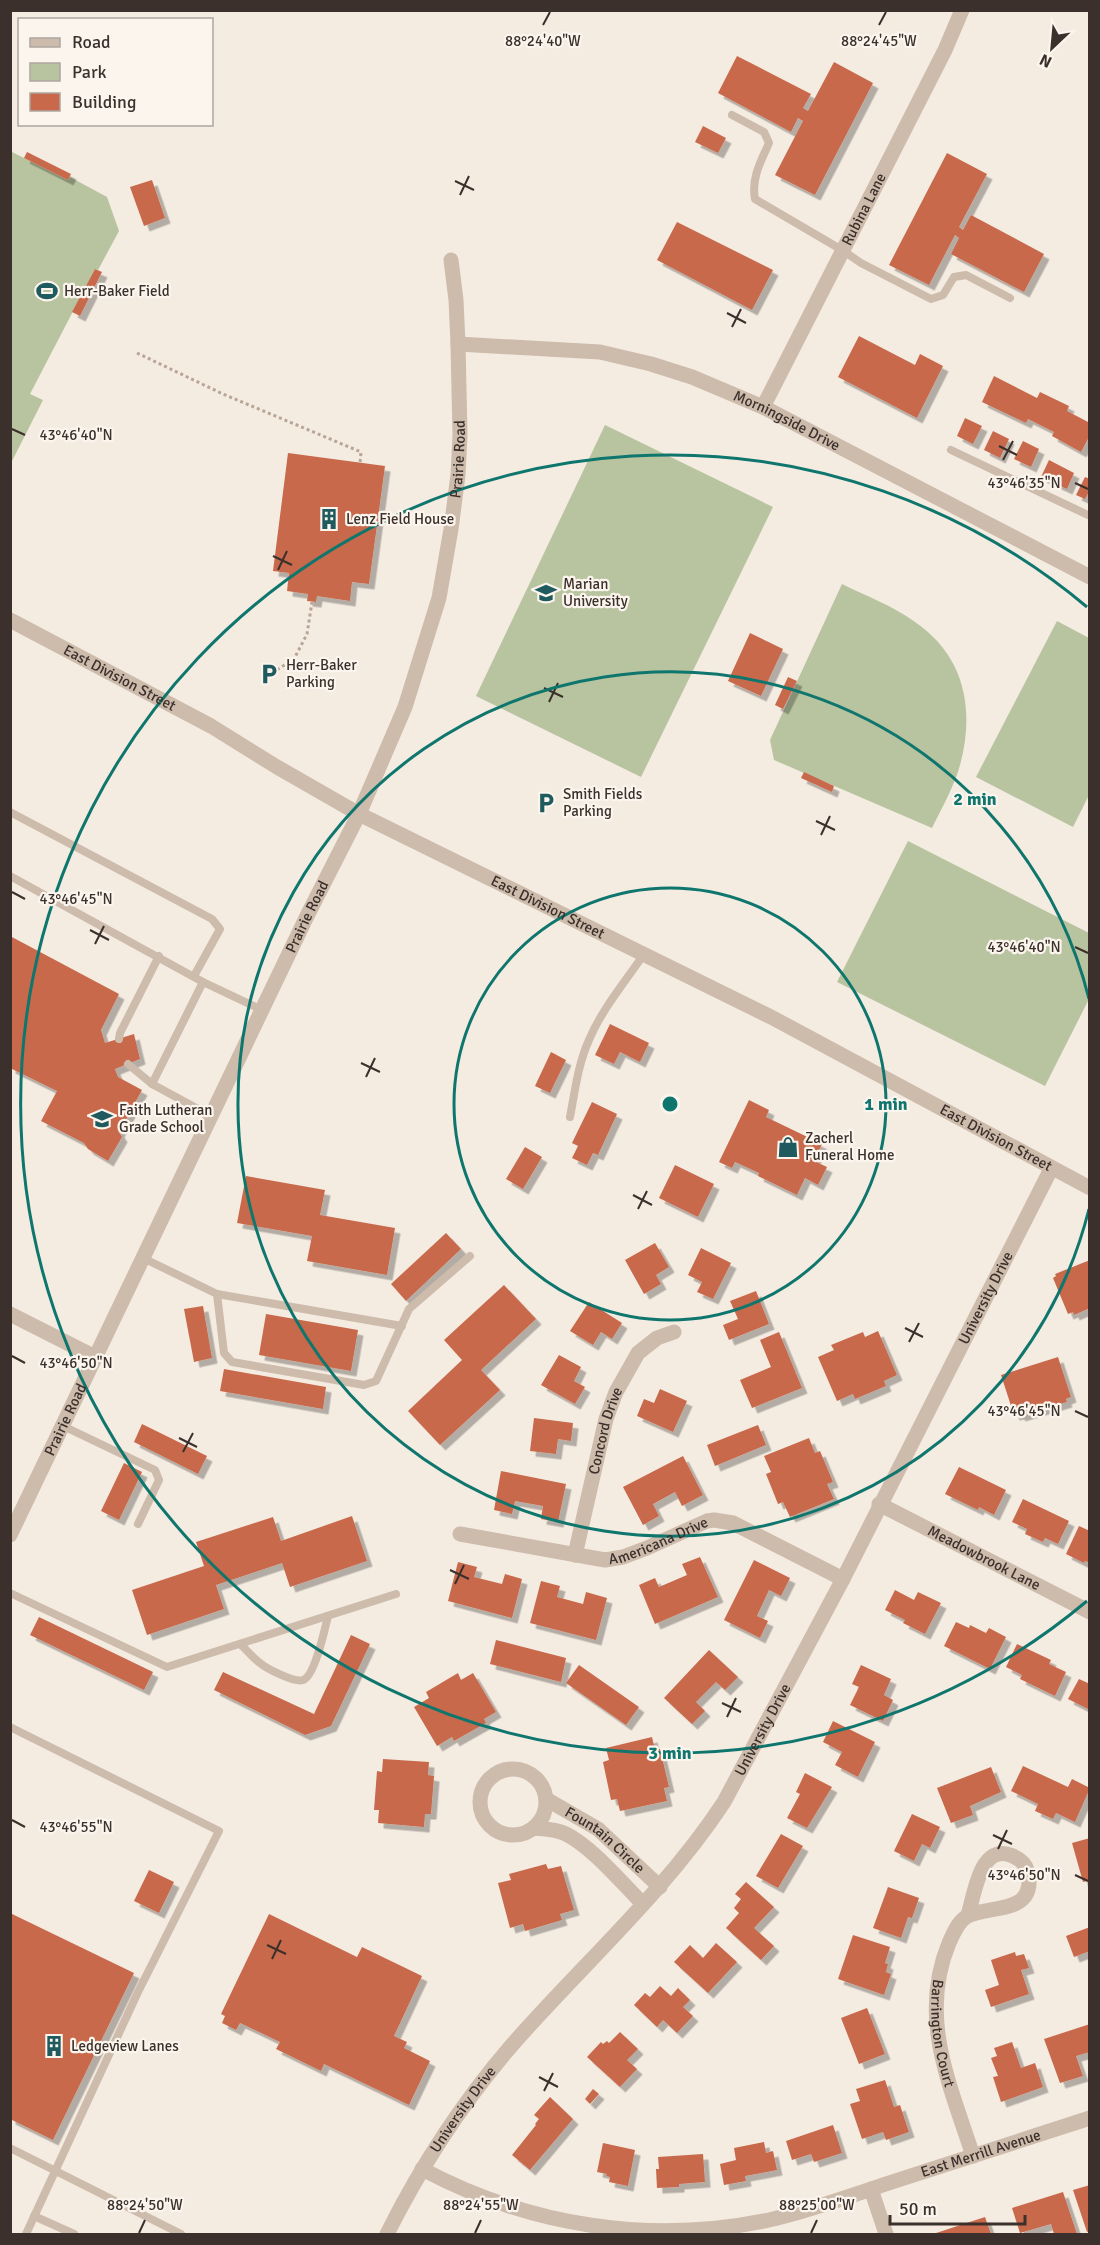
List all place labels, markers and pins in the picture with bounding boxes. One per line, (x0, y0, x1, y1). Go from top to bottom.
sports icon: Herr-Baker Field (35, 279, 59, 303)
place label: Herr-Baker Field (64, 282, 170, 300)
building icon: Lenz Field House (317, 507, 341, 531)
place label: Lenz Field House (346, 510, 454, 528)
place label: Marian University (563, 575, 628, 610)
school or university icon: Marian University (534, 581, 558, 605)
place label: Herr-Baker Parking (286, 656, 357, 691)
parking icon: Herr-Baker Parking (257, 662, 281, 686)
place label: Smith Fields Parking (563, 785, 643, 820)
parking icon: Smith Fields Parking (534, 791, 558, 815)
centre of rings (660, 1094, 680, 1114)
place label: Faith Lutheran Grade School (119, 1101, 212, 1136)
school or university icon: Faith Lutheran Grade School (90, 1107, 114, 1131)
place label: Zacherl Funeral Home (805, 1129, 894, 1164)
shop icon: Zacherl Funeral Home (776, 1135, 800, 1159)
building icon: Ledgeview Lanes (42, 2034, 66, 2058)
place label: Ledgeview Lanes (71, 2037, 179, 2055)

